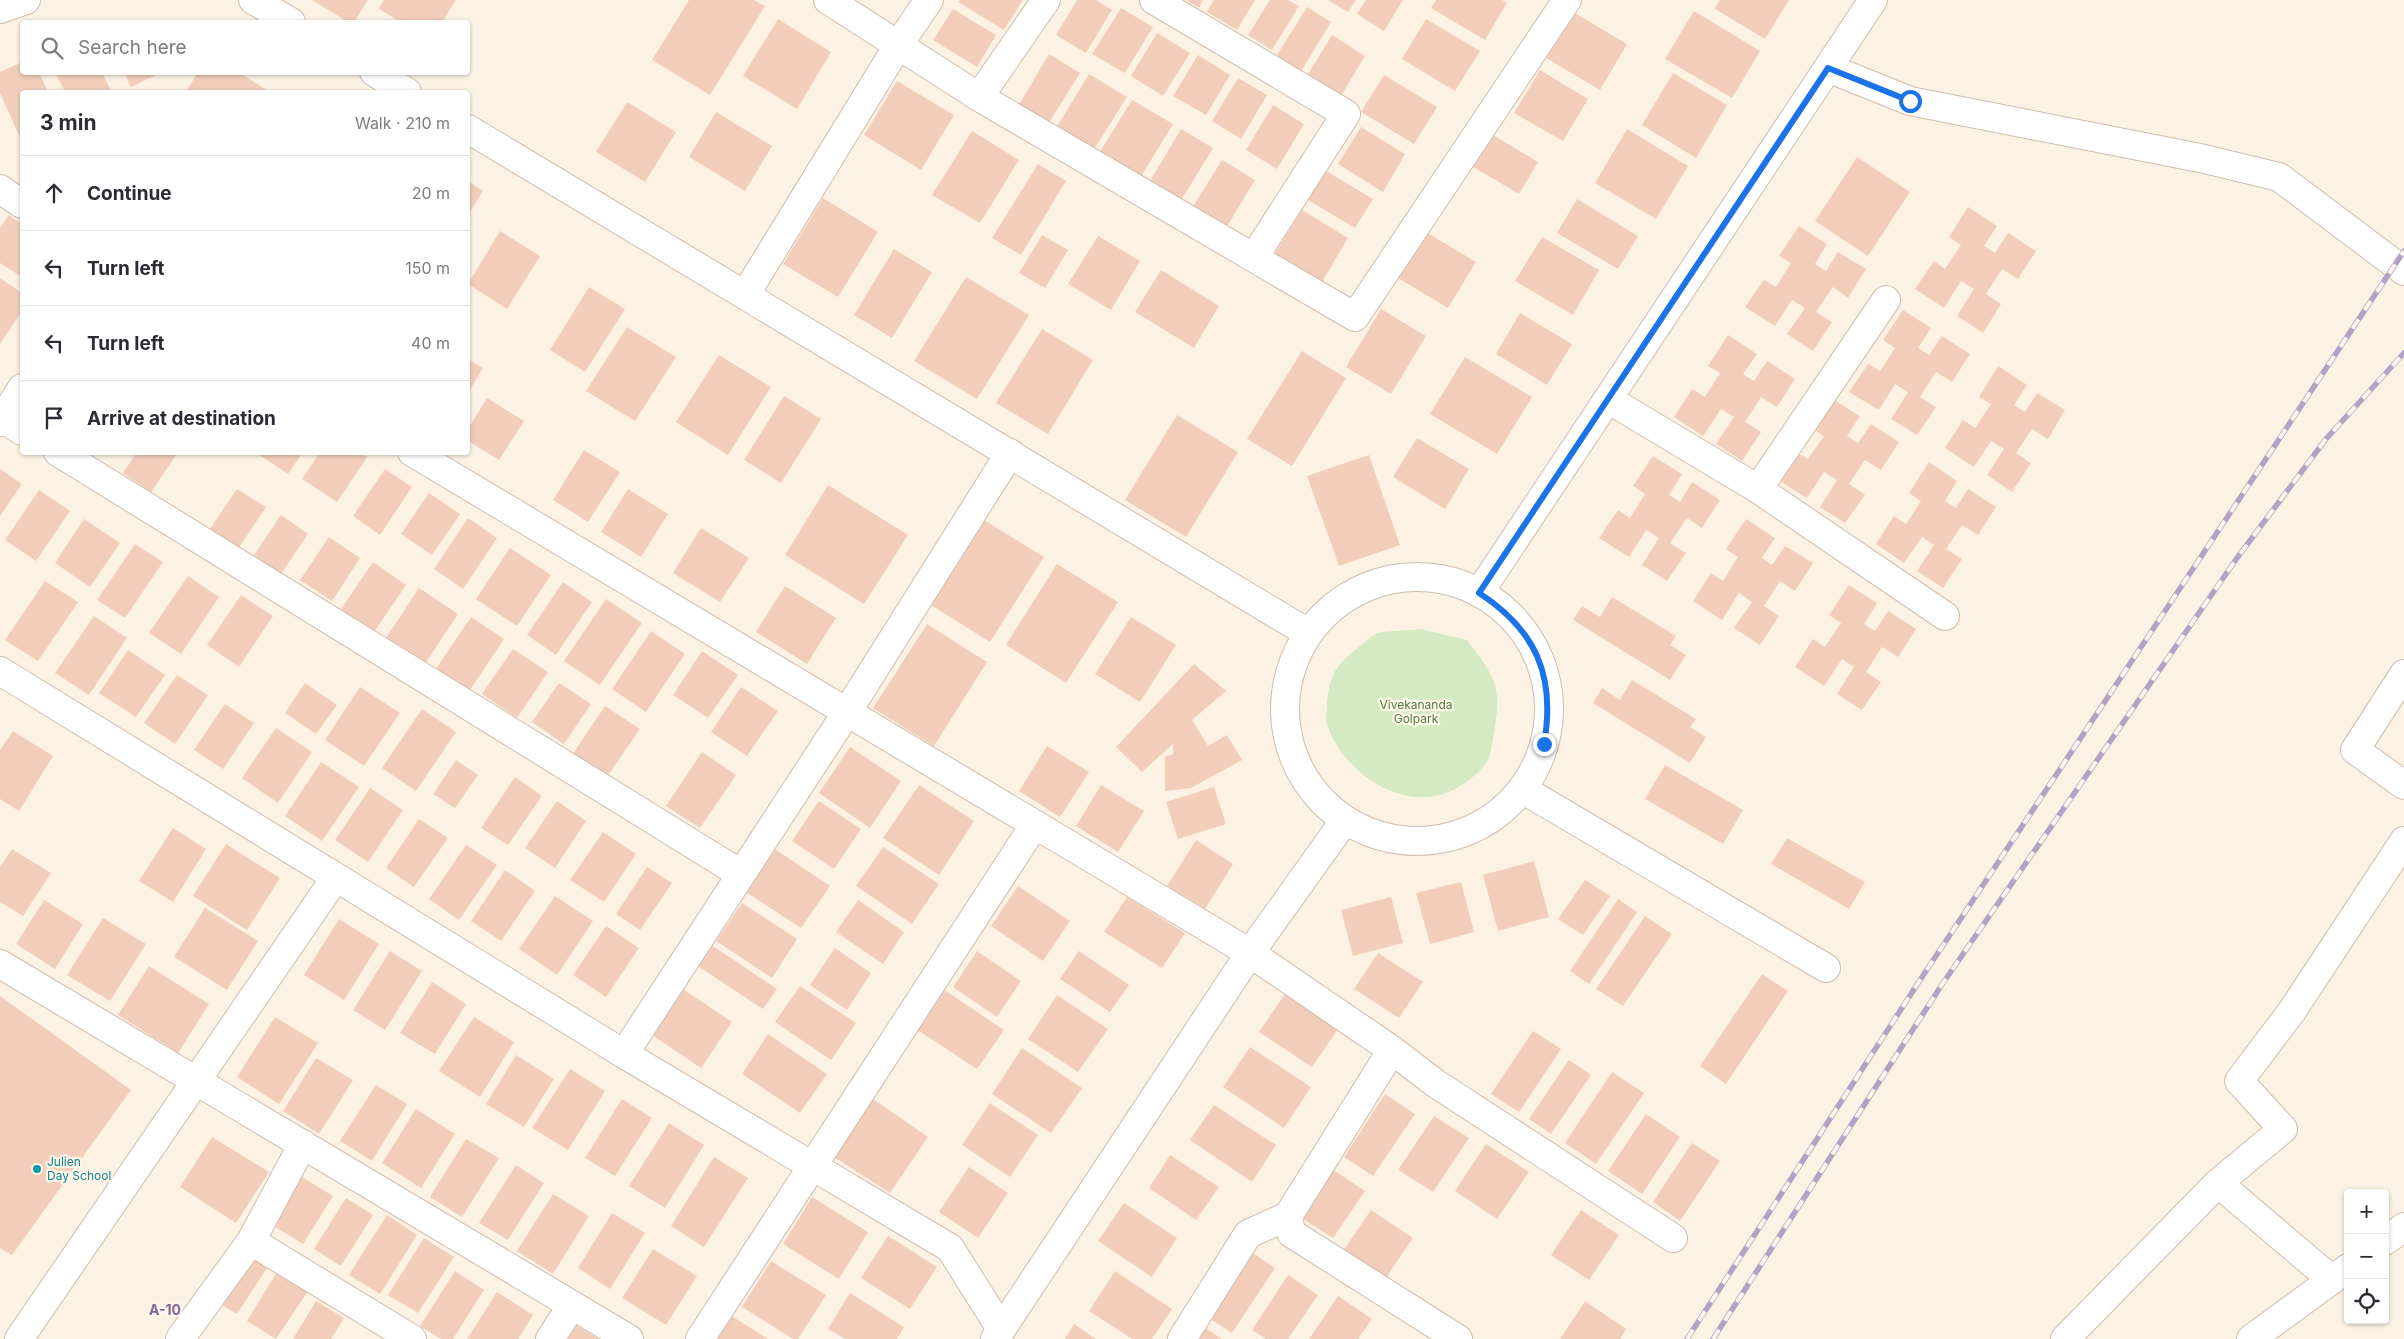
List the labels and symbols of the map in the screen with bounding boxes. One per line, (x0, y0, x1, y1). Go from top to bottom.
route start (1899, 90, 1922, 113)
park label: Vivekananda Golpark (1379, 697, 1453, 726)
route end (1533, 733, 1556, 756)
place label: Julien Day School (47, 1154, 111, 1183)
marker: Julien Day School (31, 1163, 43, 1175)
district label: A-10 (149, 1301, 181, 1318)

